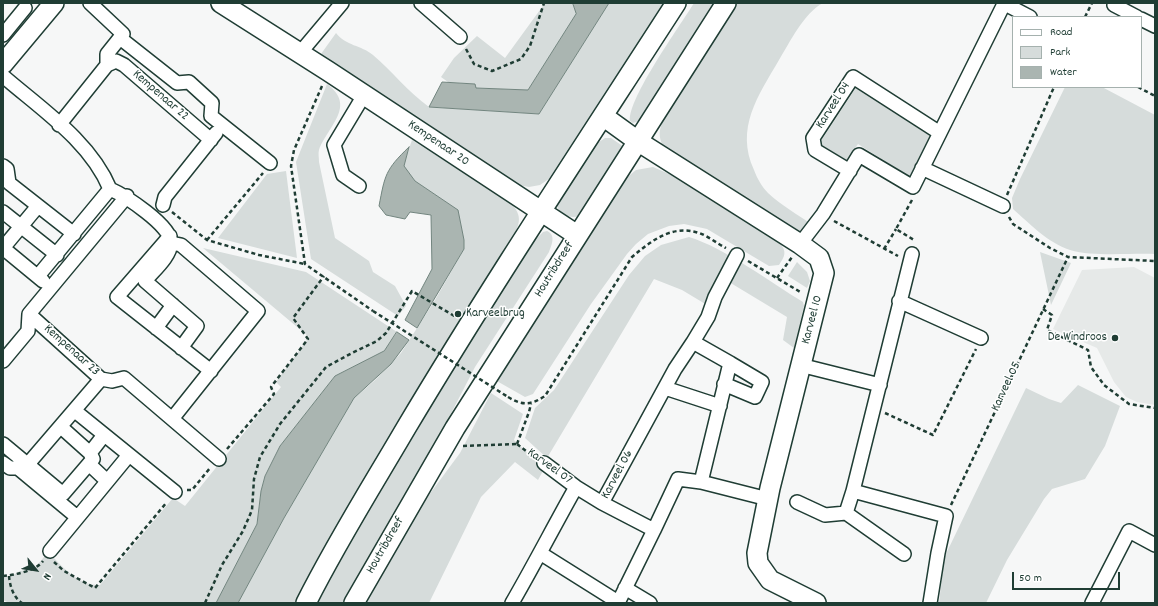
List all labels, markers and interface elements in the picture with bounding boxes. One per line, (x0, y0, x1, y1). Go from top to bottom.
legend (1012, 16, 1142, 88)
text: Road (1050, 24, 1072, 41)
text: Park (1050, 44, 1070, 61)
text: Water (1050, 64, 1077, 81)
street label: Kempenaar 22 (129, 67, 191, 125)
street label: Karveel 04 (813, 80, 855, 132)
street label: Kempenaar 20 (404, 118, 472, 170)
street label: Houtribdreef (532, 239, 578, 301)
street label: Karveel 10 (799, 294, 827, 346)
place label: Karveelbrug (466, 306, 525, 322)
marker: Karveelbrug (453, 309, 463, 319)
street label: Kempenaar 23 (40, 322, 102, 380)
place label: De Windroos (1048, 330, 1107, 346)
marker: De Windroos (1110, 333, 1120, 343)
street label: Karveel 05 (989, 360, 1025, 414)
street label: Karveel 07 (523, 445, 575, 489)
street label: Karveel 06 (599, 448, 637, 502)
street label: Houtribdreef (364, 515, 408, 577)
north arrow (16, 550, 56, 590)
scale bar (1014, 564, 1122, 590)
text: N (38, 570, 55, 582)
text: 50 m (1019, 570, 1042, 587)

